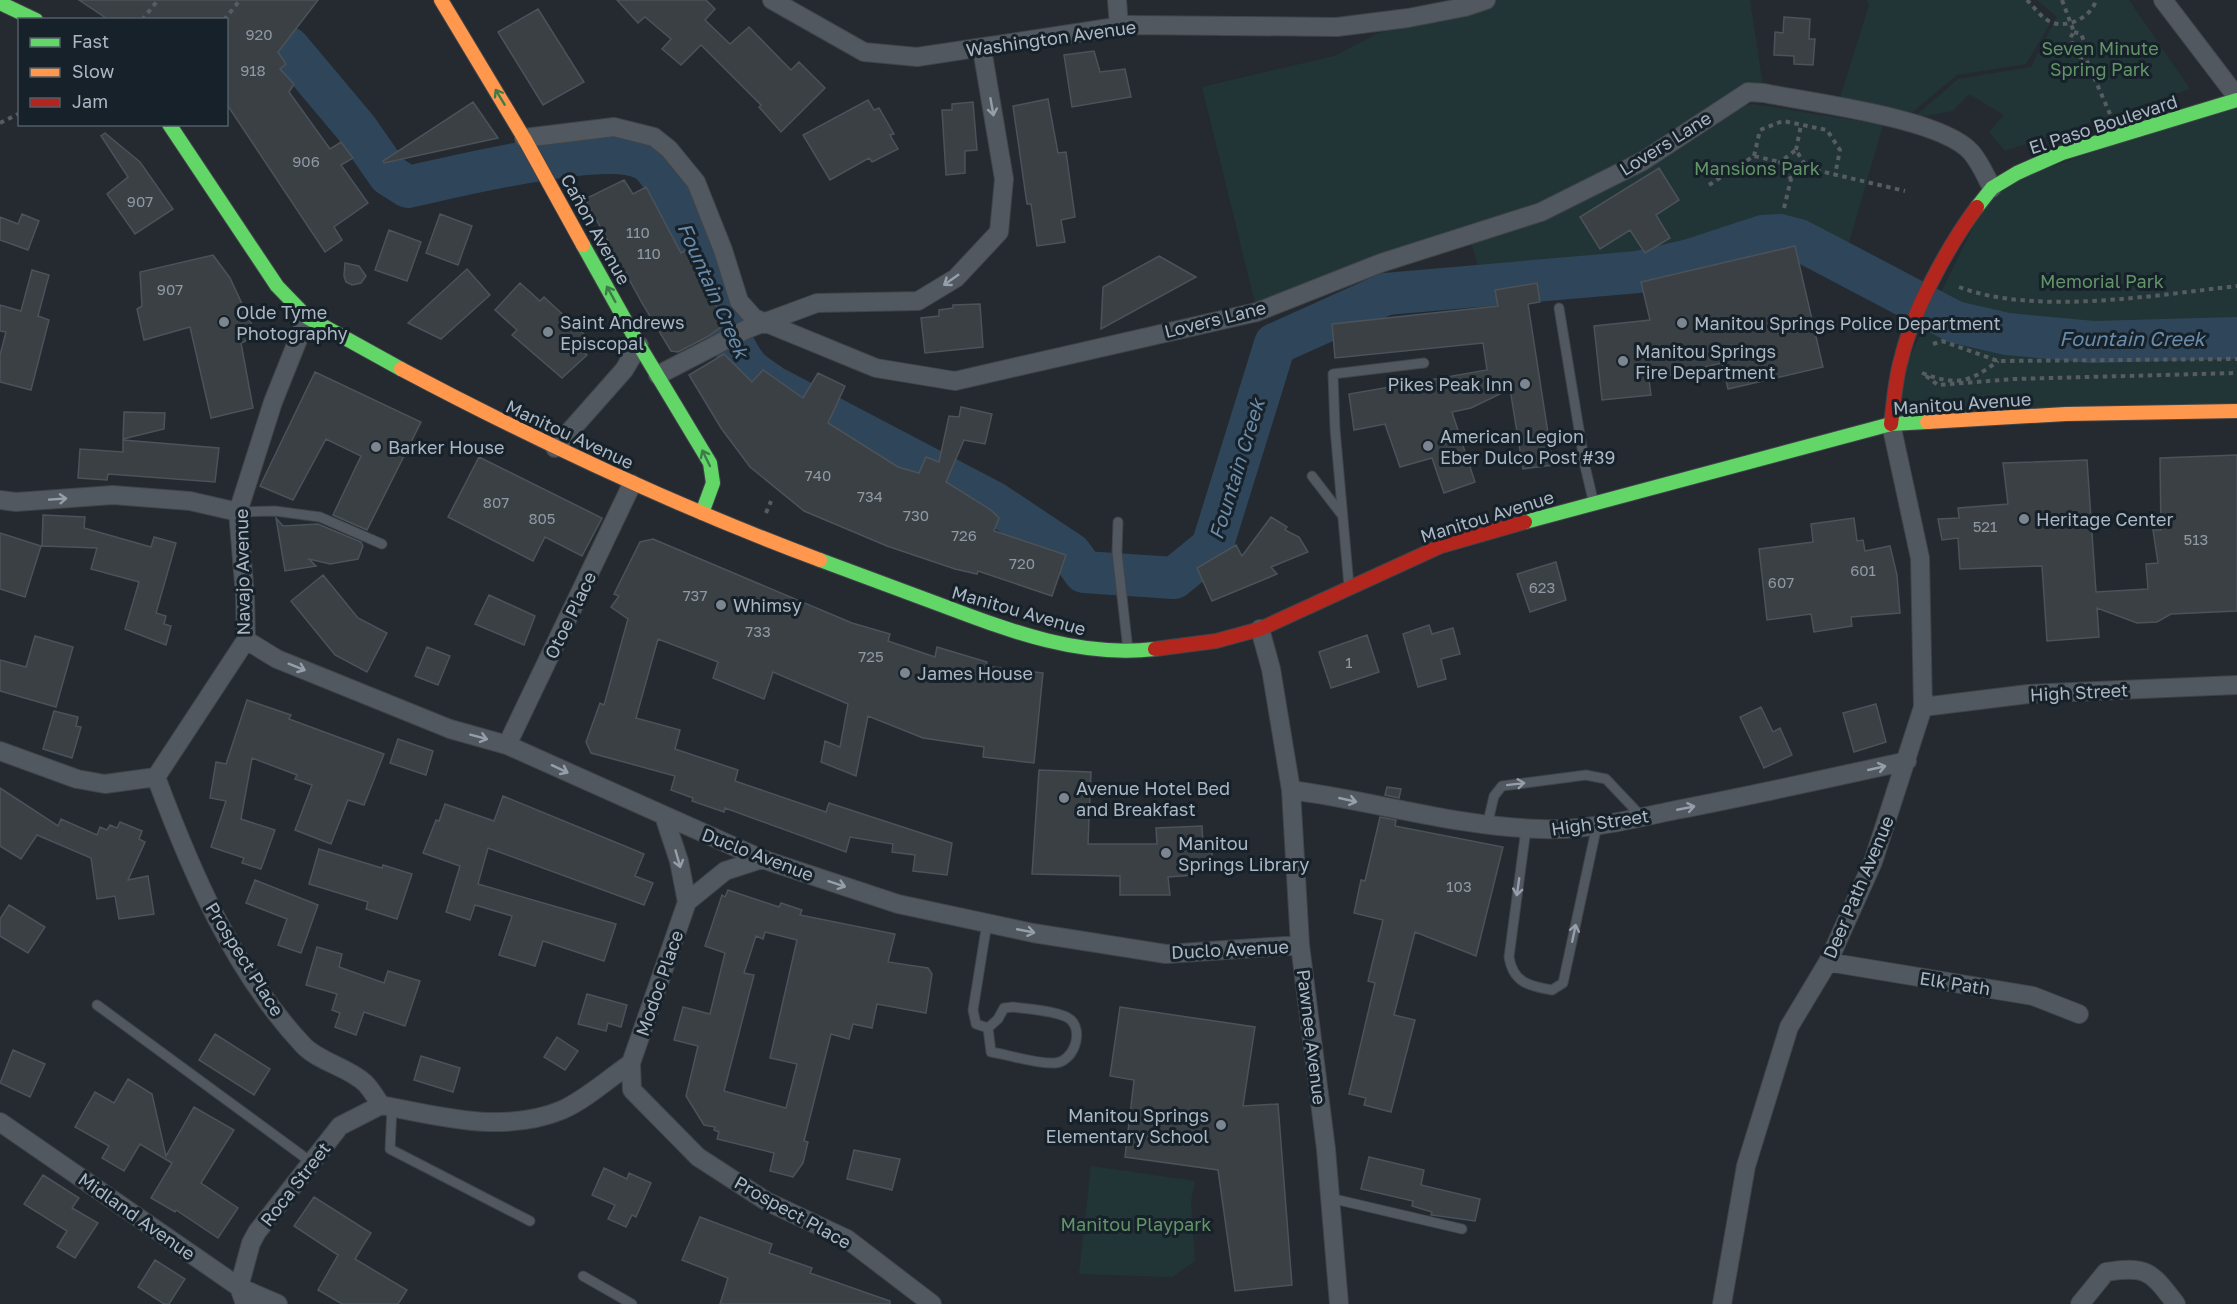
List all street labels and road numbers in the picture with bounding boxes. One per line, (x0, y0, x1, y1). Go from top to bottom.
street label: Washington Avenue (965, 15, 1137, 61)
street label: El Paso Boulevard (2026, 90, 2180, 158)
street label: Lovers Lane (1615, 106, 1715, 180)
street label: Cañon Avenue (556, 170, 636, 288)
street label: Lovers Lane (1162, 296, 1268, 342)
street label: Manitou Avenue (1892, 387, 2032, 419)
street label: Manitou Avenue (503, 395, 637, 473)
street label: Manitou Avenue (1418, 485, 1556, 547)
street label: Navajo Avenue (230, 508, 254, 636)
street label: Otoe Place (539, 568, 601, 662)
street label: Manitou Avenue (949, 580, 1089, 640)
street label: High Street (2029, 678, 2129, 706)
street label: High Street (1550, 804, 1650, 840)
street label: Deer Path Avenue (1818, 812, 1898, 962)
street label: Duclo Avenue (699, 823, 817, 885)
street label: Prospect Place (201, 898, 289, 1020)
street label: Modoc Place (631, 927, 687, 1039)
street label: Duclo Avenue (1171, 935, 1289, 963)
street label: Elk Path (1918, 967, 1992, 999)
street label: Pawnee Avenue (1293, 968, 1331, 1106)
street label: Roca Street (255, 1138, 335, 1230)
street label: Midland Avenue (74, 1168, 200, 1264)
street label: Prospect Place (731, 1171, 855, 1253)

